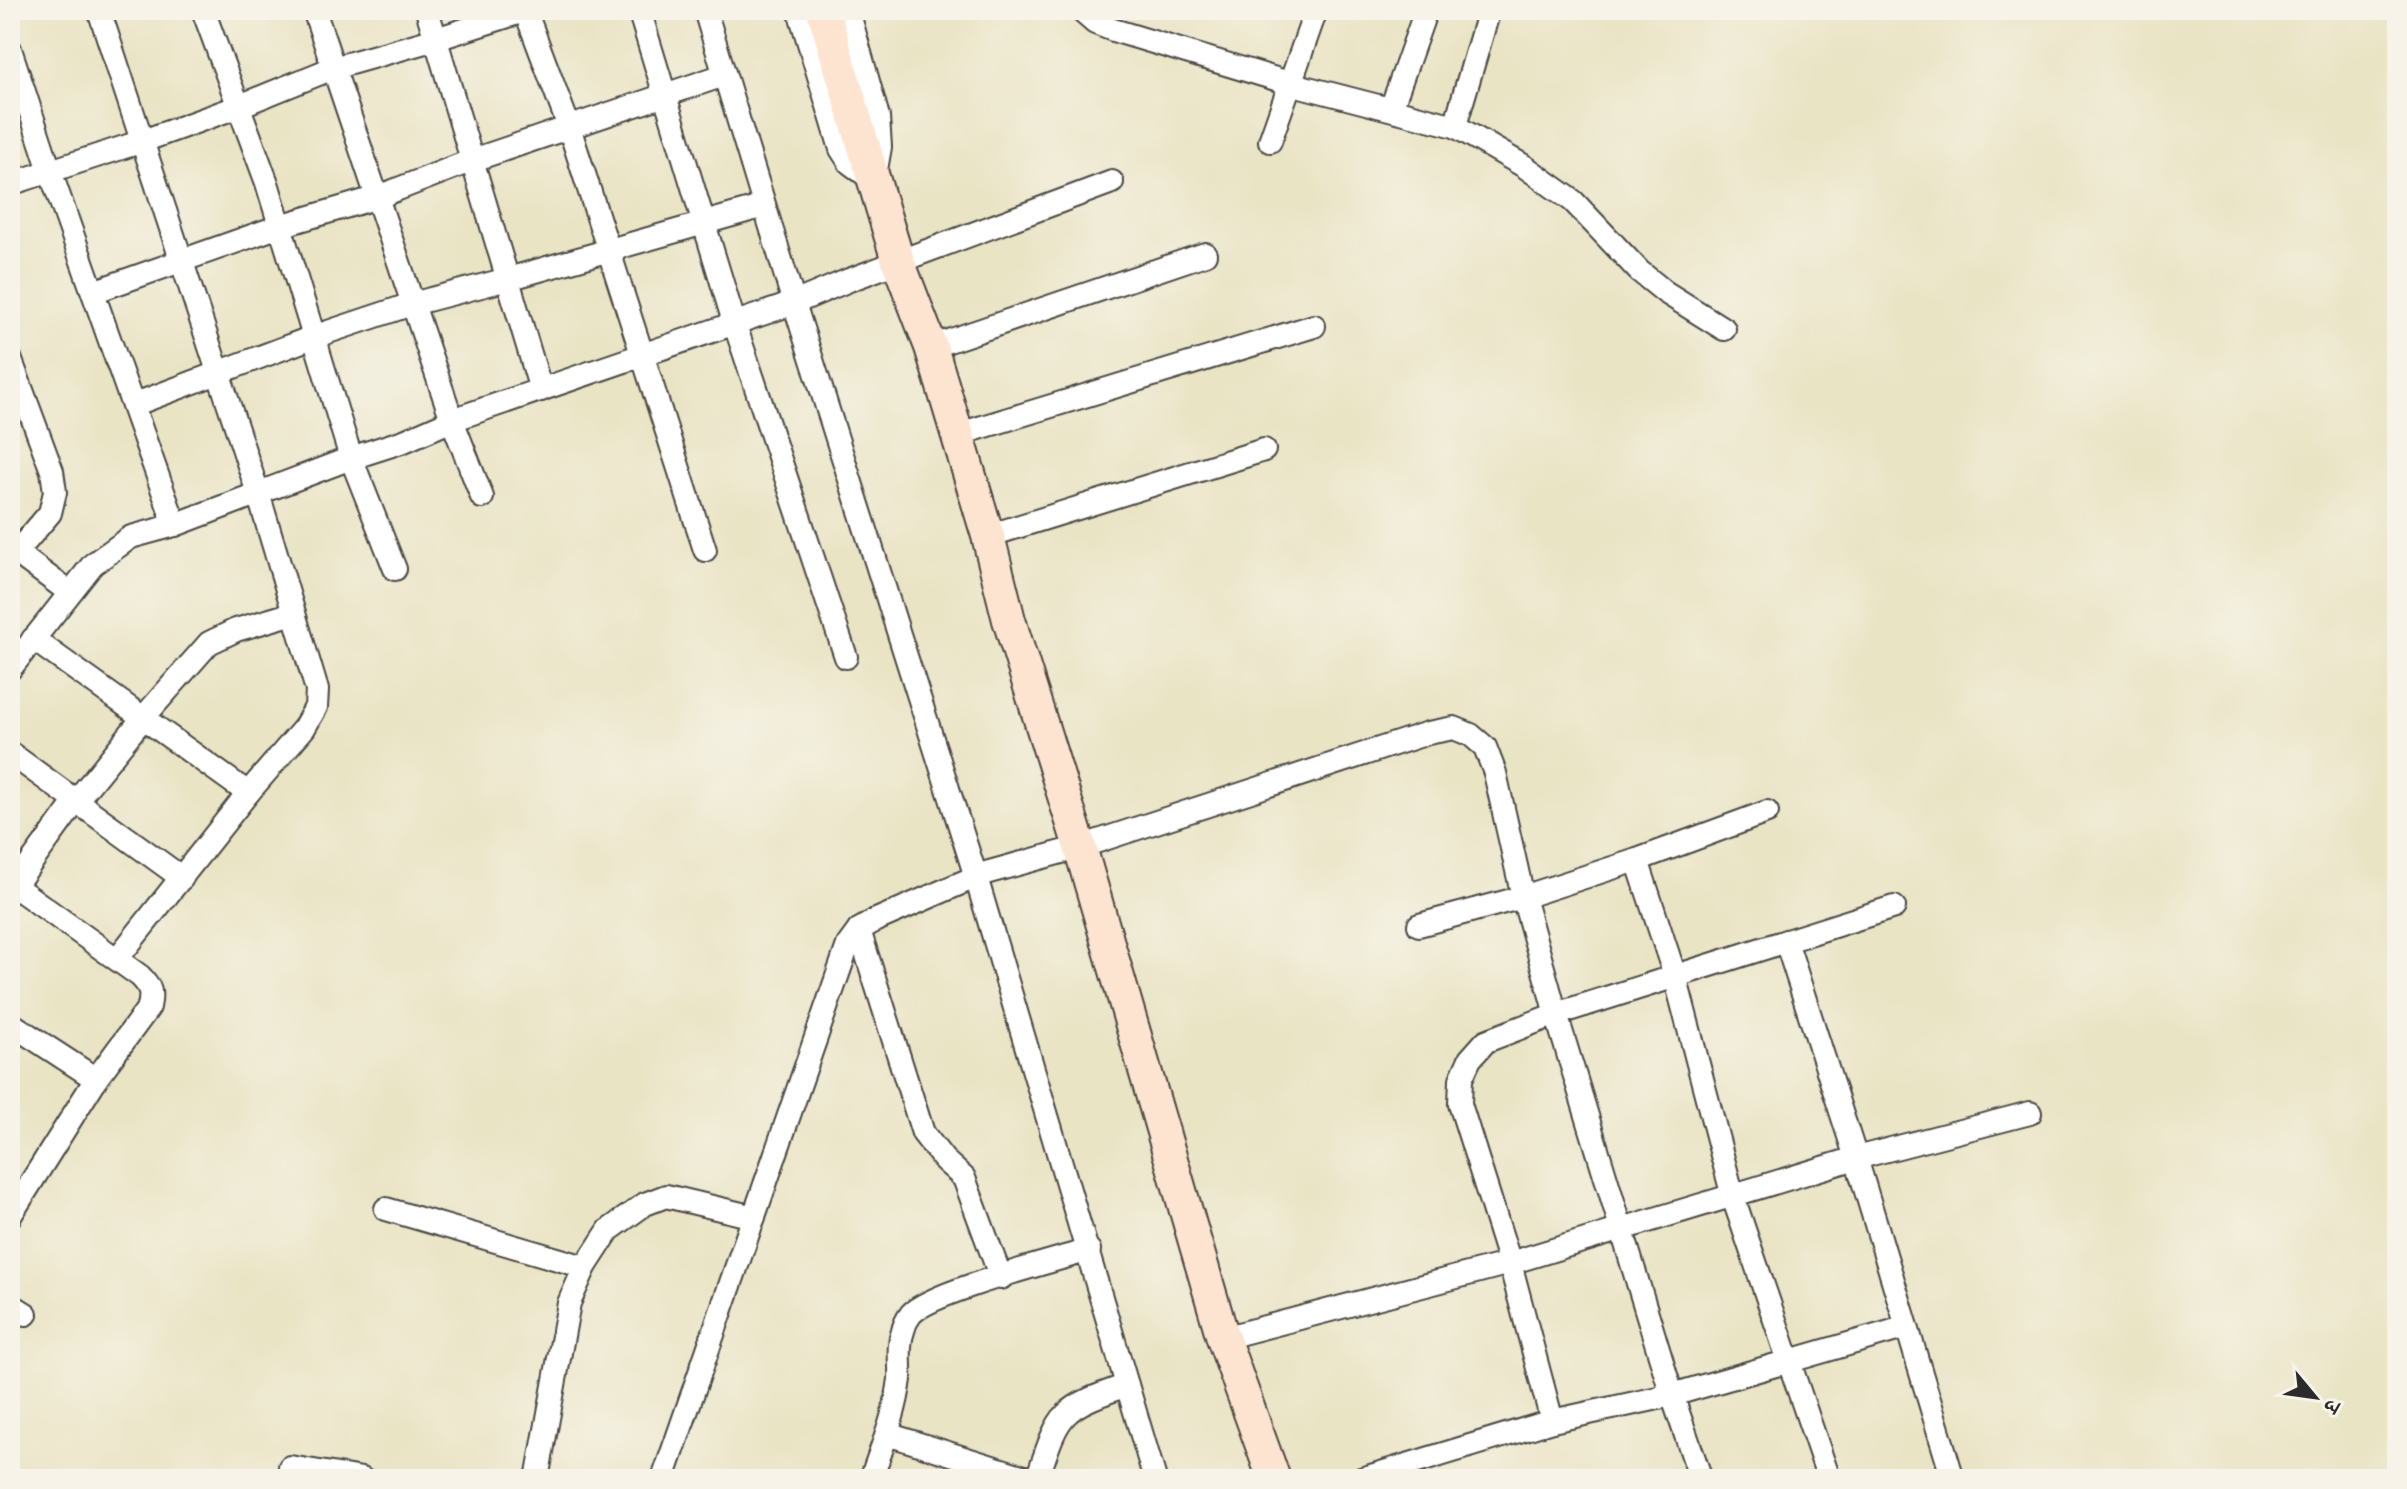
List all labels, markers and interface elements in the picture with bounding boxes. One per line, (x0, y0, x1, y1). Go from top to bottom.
north arrow (2275, 1357, 2355, 1437)
text: उ (2317, 1393, 2347, 1419)

